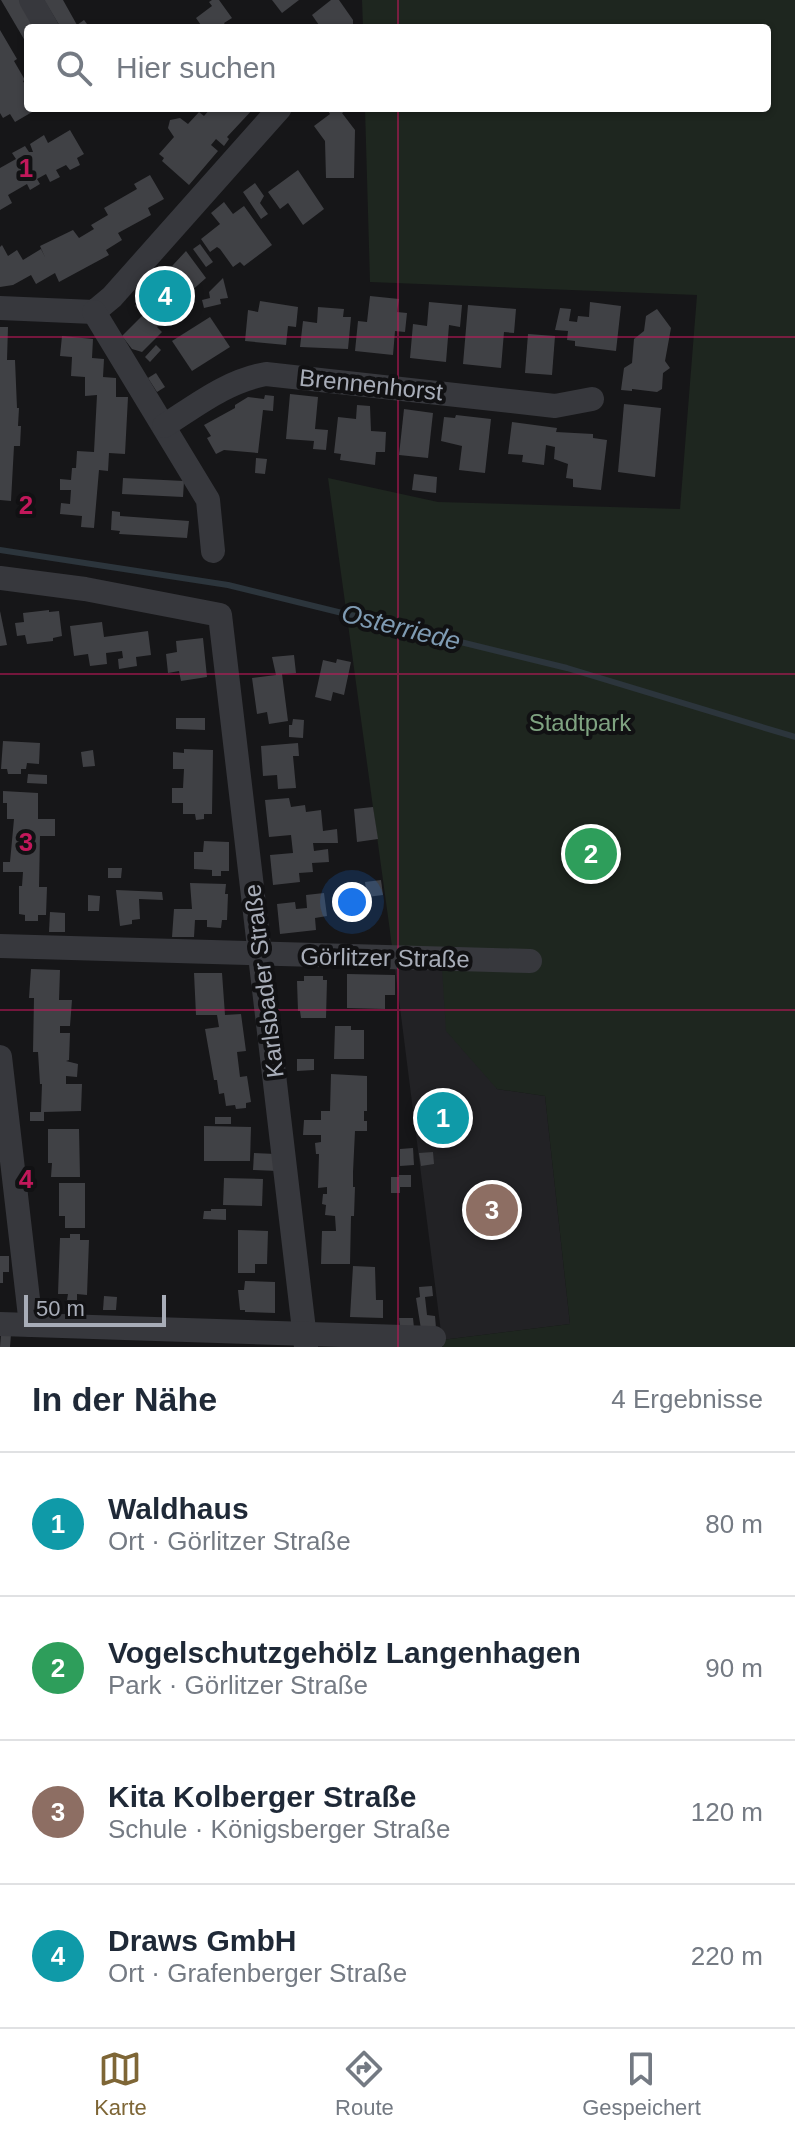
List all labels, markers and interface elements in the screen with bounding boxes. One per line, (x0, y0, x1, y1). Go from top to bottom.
search box (24, 24, 771, 112)
icon: search (52, 46, 96, 90)
text: Hier suchen (116, 51, 276, 84)
text: 1 (19, 153, 33, 183)
pin: 4 (139, 266, 191, 326)
street label: Brennenhorst (298, 364, 444, 405)
text: 2 (19, 490, 33, 520)
water label: Osterriede (338, 598, 464, 656)
park label: Stadtpark (529, 709, 632, 736)
pin: 2 (565, 824, 617, 884)
text: 3 (19, 827, 33, 857)
your location (332, 882, 372, 922)
street label: Karlsbader Straße (238, 883, 289, 1079)
street label: Görlitzer Straße (300, 943, 470, 972)
pin: 1 (417, 1088, 469, 1148)
text: 4 (19, 1164, 34, 1194)
pin: 3 (466, 1180, 518, 1240)
scale bar (24, 1291, 166, 1327)
text: 50 m (36, 1296, 85, 1321)
text: In der Nähe (32, 1380, 217, 1418)
text: 4 Ergebnisse (611, 1384, 763, 1414)
text: Waldhaus (108, 1492, 249, 1525)
text: 1 (51, 1509, 65, 1539)
text: 80 m (705, 1509, 763, 1539)
text: Ort · Görlitzer Straße (108, 1526, 351, 1556)
text: Vogelschutzgehölz Langenhagen (108, 1636, 581, 1669)
text: 2 (51, 1653, 65, 1683)
text: 90 m (705, 1653, 763, 1683)
text: Park · Görlitzer Straße (108, 1670, 368, 1700)
text: Kita Kolberger Straße (108, 1780, 416, 1813)
text: 3 (51, 1797, 65, 1827)
text: 120 m (691, 1797, 763, 1827)
text: Schule · Königsberger Straße (108, 1814, 451, 1844)
text: Draws GmbH (108, 1924, 296, 1957)
text: 4 (51, 1941, 65, 1971)
text: 220 m (691, 1941, 763, 1971)
text: Ort · Grafenberger Straße (108, 1958, 407, 1988)
tab: Karte (94, 2047, 147, 2121)
tab: Route (335, 2047, 394, 2121)
tab: Gespeichert (582, 2047, 701, 2121)

